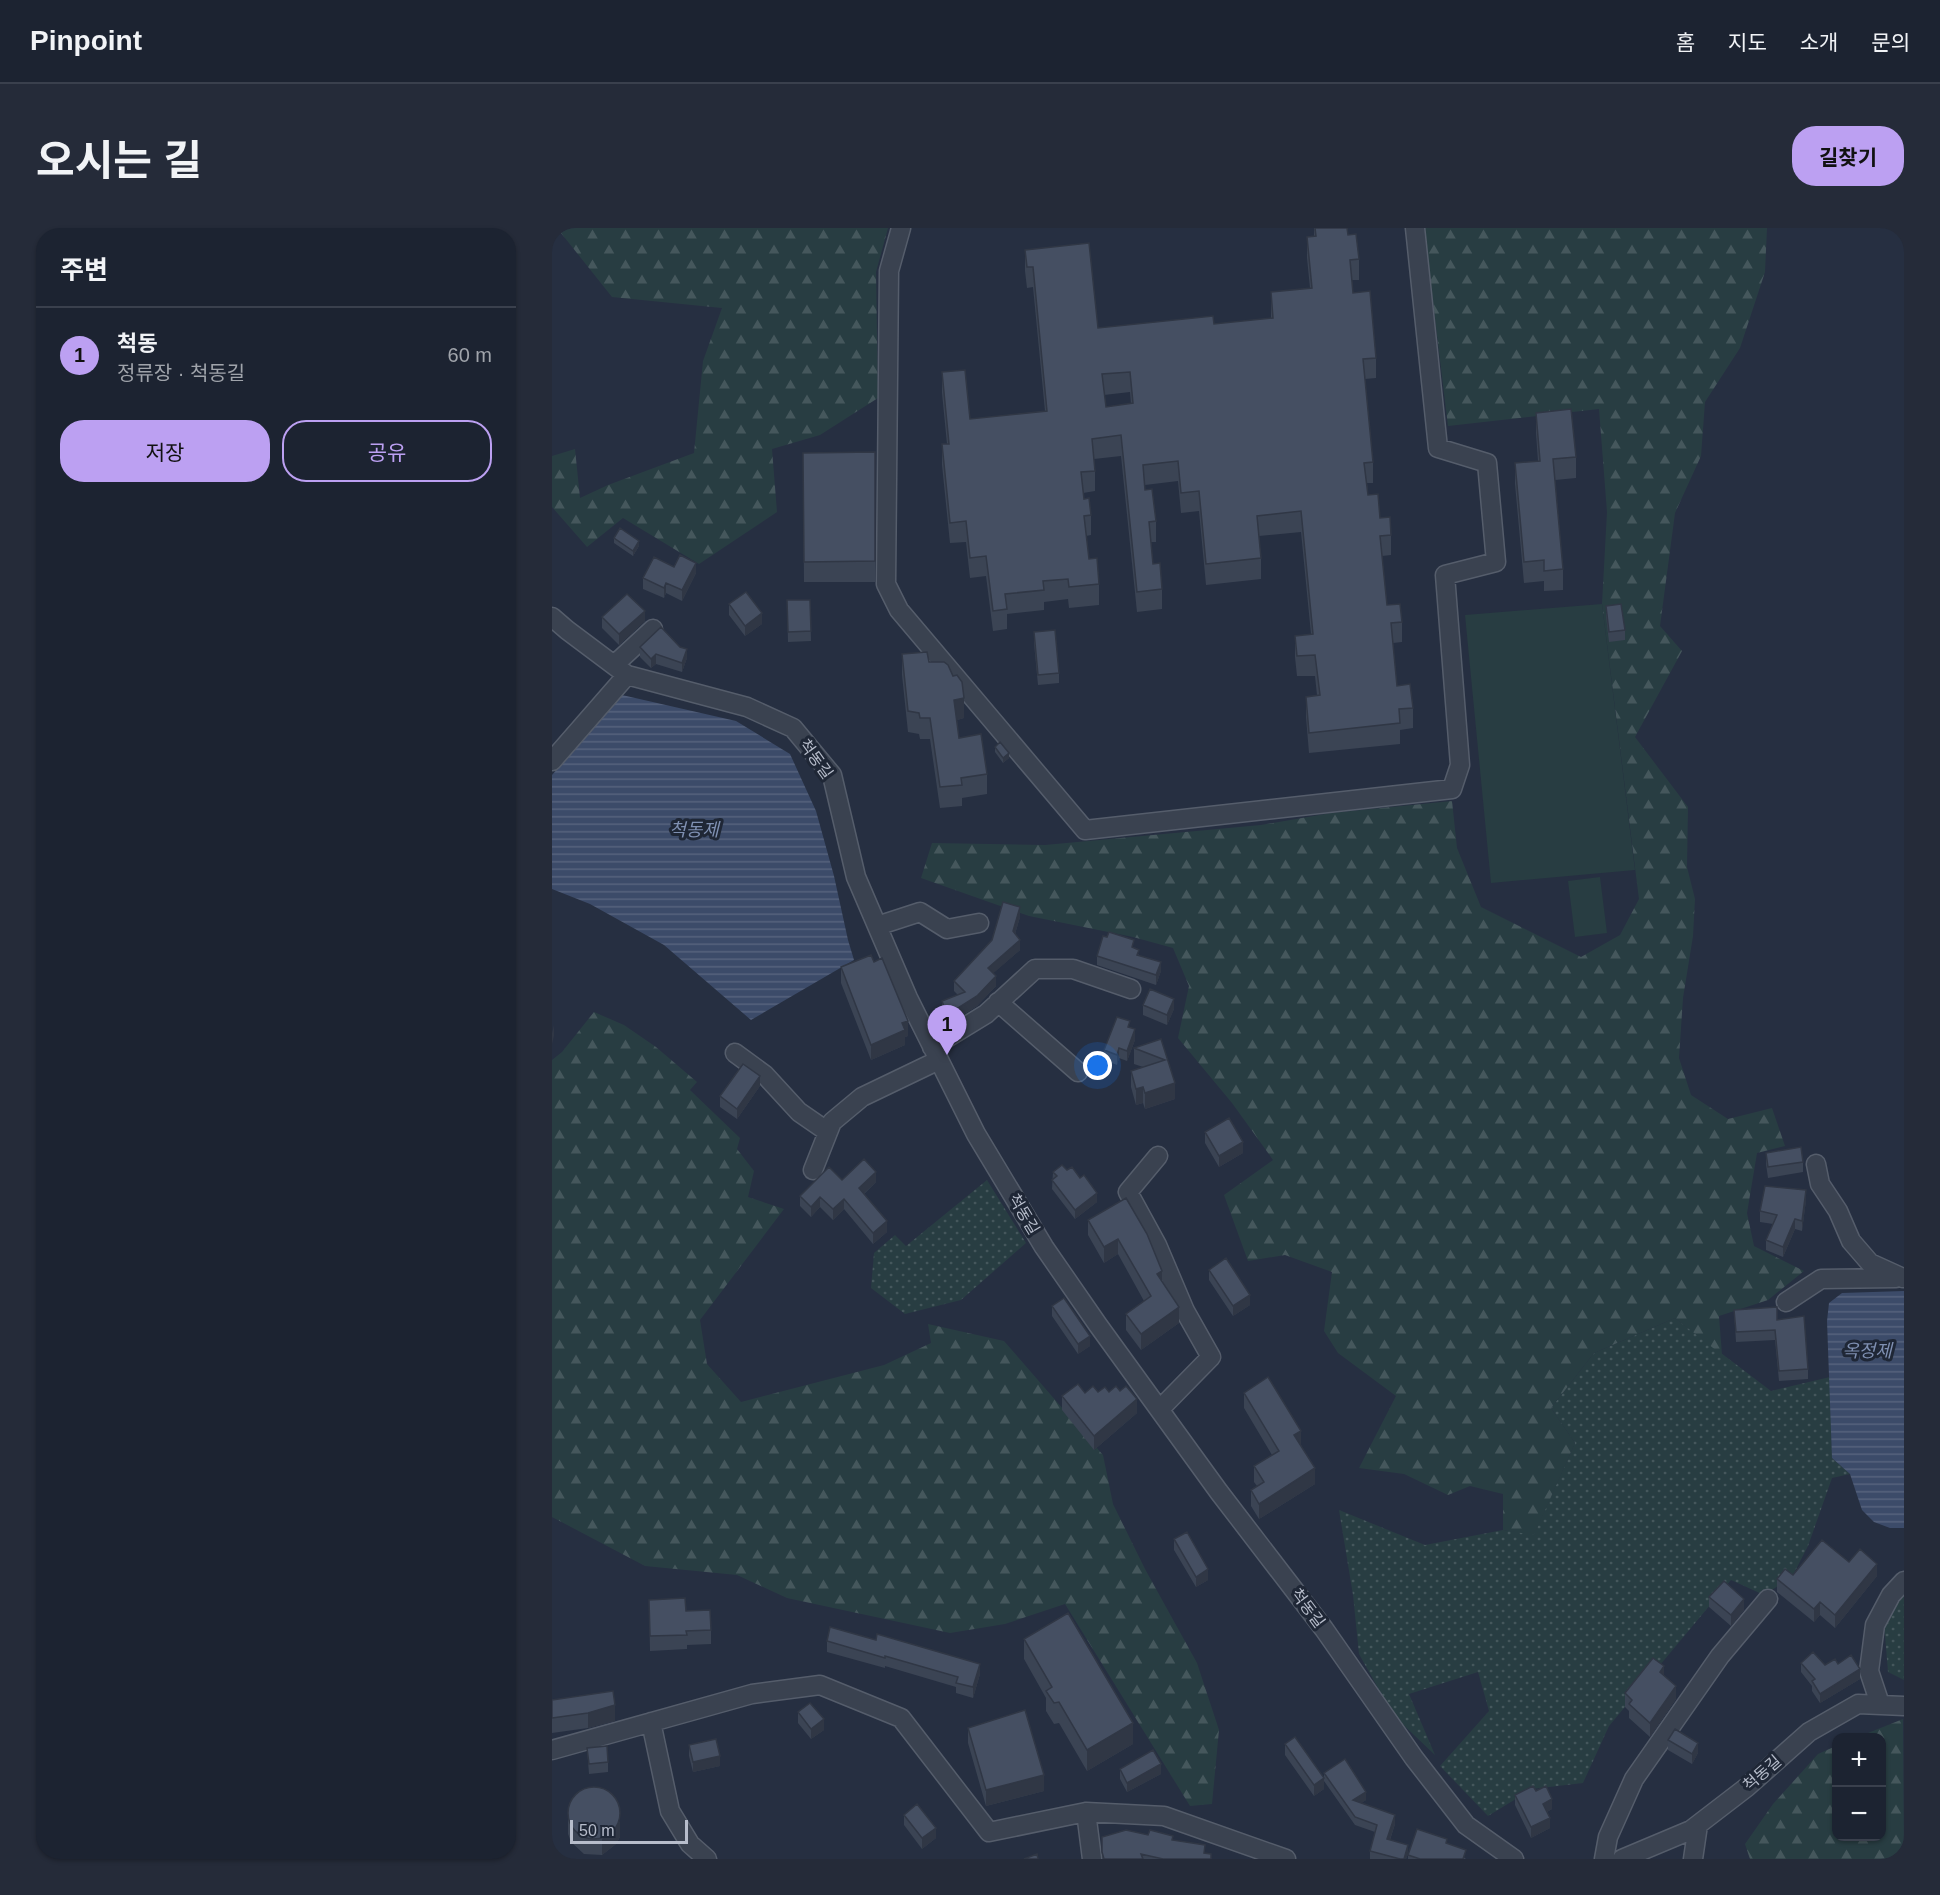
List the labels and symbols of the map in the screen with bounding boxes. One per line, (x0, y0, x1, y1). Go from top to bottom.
street label: 척동길 (796, 736, 836, 782)
water label: 척동제 (669, 820, 721, 840)
pin: 1 (928, 1006, 966, 1055)
your location (1083, 1051, 1112, 1080)
street label: 척동길 (1005, 1191, 1043, 1237)
water label: 옥정제 (1842, 1341, 1894, 1361)
street label: 척동길 (1288, 1585, 1328, 1631)
street label: 척동길 (1740, 1752, 1784, 1794)
scale bar (570, 1817, 688, 1844)

